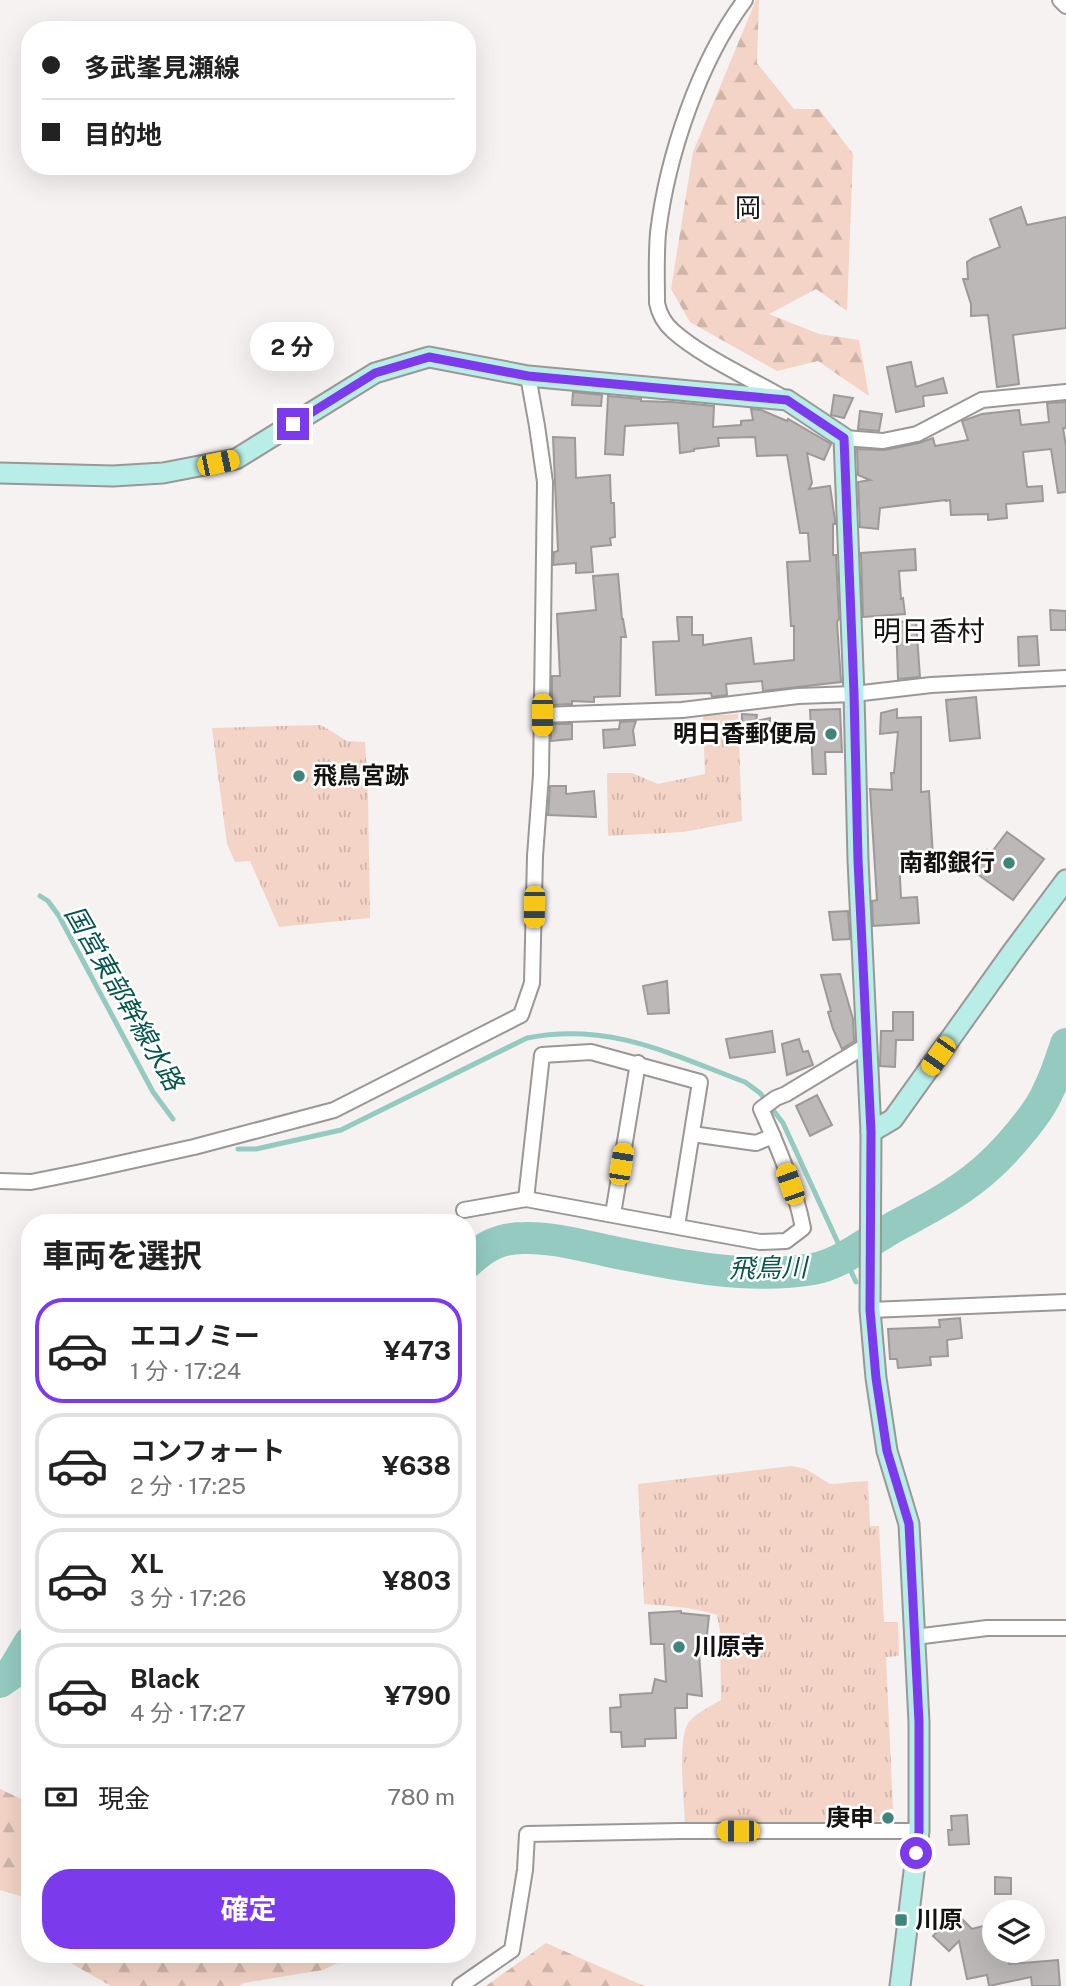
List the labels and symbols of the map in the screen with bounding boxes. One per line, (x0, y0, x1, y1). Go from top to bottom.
district label: 岡 (735, 192, 761, 223)
callout: 2 分 (251, 322, 335, 372)
route end (277, 408, 309, 440)
car (196, 448, 241, 478)
district label: 明日香村 (873, 614, 985, 647)
car (532, 694, 553, 736)
place label: 明日香郵便局 (673, 719, 817, 747)
marker: 明日香郵便局 (823, 726, 839, 742)
place label: 飛鳥宮跡 (313, 761, 409, 789)
marker: 飛鳥宮跡 (291, 768, 307, 784)
place label: 南都銀行 (899, 848, 995, 876)
marker: 南都銀行 (1001, 855, 1017, 871)
car (524, 886, 545, 928)
water label: 国営東部幹線水路 (59, 900, 191, 1097)
car (918, 1033, 959, 1079)
car (608, 1142, 635, 1186)
car (774, 1161, 807, 1207)
water label: 飛鳥川 (729, 1251, 810, 1284)
place label: 川原寺 (693, 1632, 765, 1660)
marker: 川原寺 (671, 1639, 687, 1655)
place label: 庚申 (826, 1803, 874, 1831)
marker: 庚申 (880, 1810, 896, 1826)
car (718, 1821, 760, 1842)
route start (900, 1837, 932, 1869)
place label: 川原 (915, 1905, 963, 1933)
marker: 川原 (893, 1912, 909, 1928)

